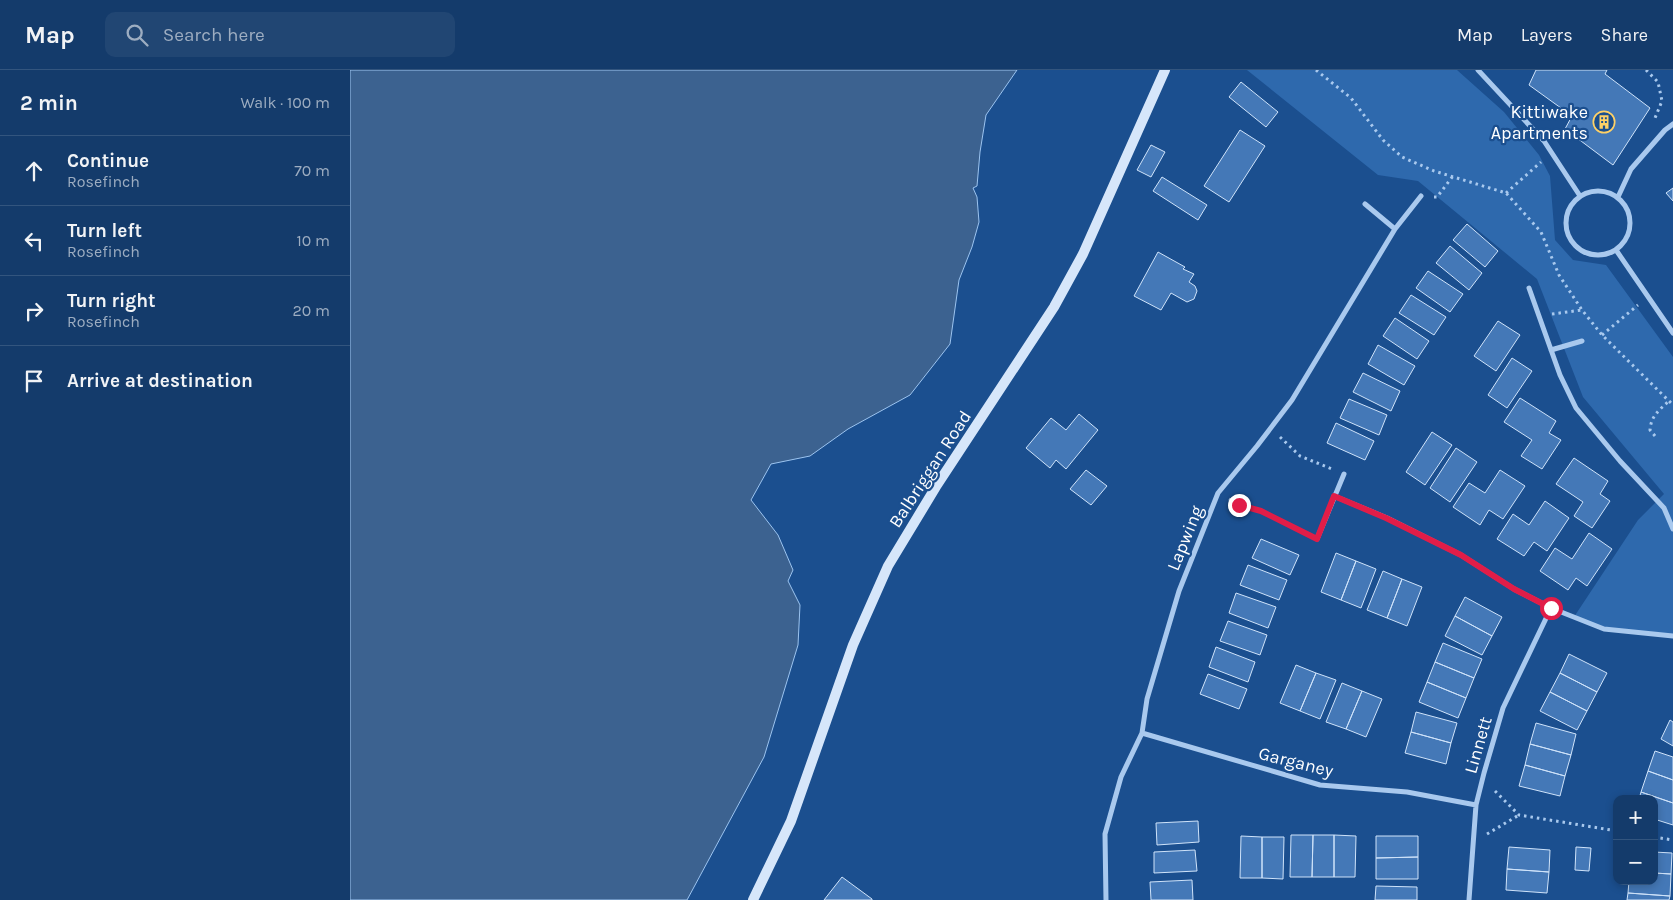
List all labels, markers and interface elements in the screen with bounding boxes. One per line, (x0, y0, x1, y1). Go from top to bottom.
search box (105, 12, 455, 57)
text: Map (25, 21, 75, 49)
icon: search (123, 21, 151, 49)
text: Search here (163, 24, 265, 46)
text: Map (1457, 24, 1493, 46)
text: Layers (1521, 24, 1573, 46)
text: Share (1601, 24, 1648, 46)
text: 2 min (20, 91, 78, 115)
text: Walk · 100 m (240, 93, 330, 112)
place label: Kittiwake Apartments (1491, 101, 1588, 144)
building icon: Kittiwake Apartments (1592, 110, 1616, 134)
text: Continue (67, 150, 149, 172)
icon: ahead (20, 157, 48, 185)
text: 70 m (294, 161, 330, 180)
text: Rosefinch (67, 172, 140, 191)
text: Turn left (67, 220, 142, 242)
icon: left (20, 227, 48, 255)
text: 10 m (296, 231, 330, 250)
text: Rosefinch (67, 242, 140, 261)
text: Turn right (67, 290, 156, 312)
icon: right (20, 297, 48, 325)
text: 20 m (292, 301, 330, 320)
text: Rosefinch (67, 312, 140, 331)
icon: arrive (20, 367, 48, 395)
text: Arrive at destination (67, 370, 253, 392)
street label: Balbriggan Road (884, 406, 976, 532)
route end (1228, 494, 1251, 517)
street label: Lapwing (1162, 502, 1208, 574)
route start (1540, 597, 1563, 620)
street label: Linnett (1459, 714, 1497, 776)
street label: Garganey (1256, 742, 1336, 782)
map controls (1613, 795, 1658, 885)
button: + (1613, 795, 1658, 840)
button: − (1613, 840, 1658, 885)

